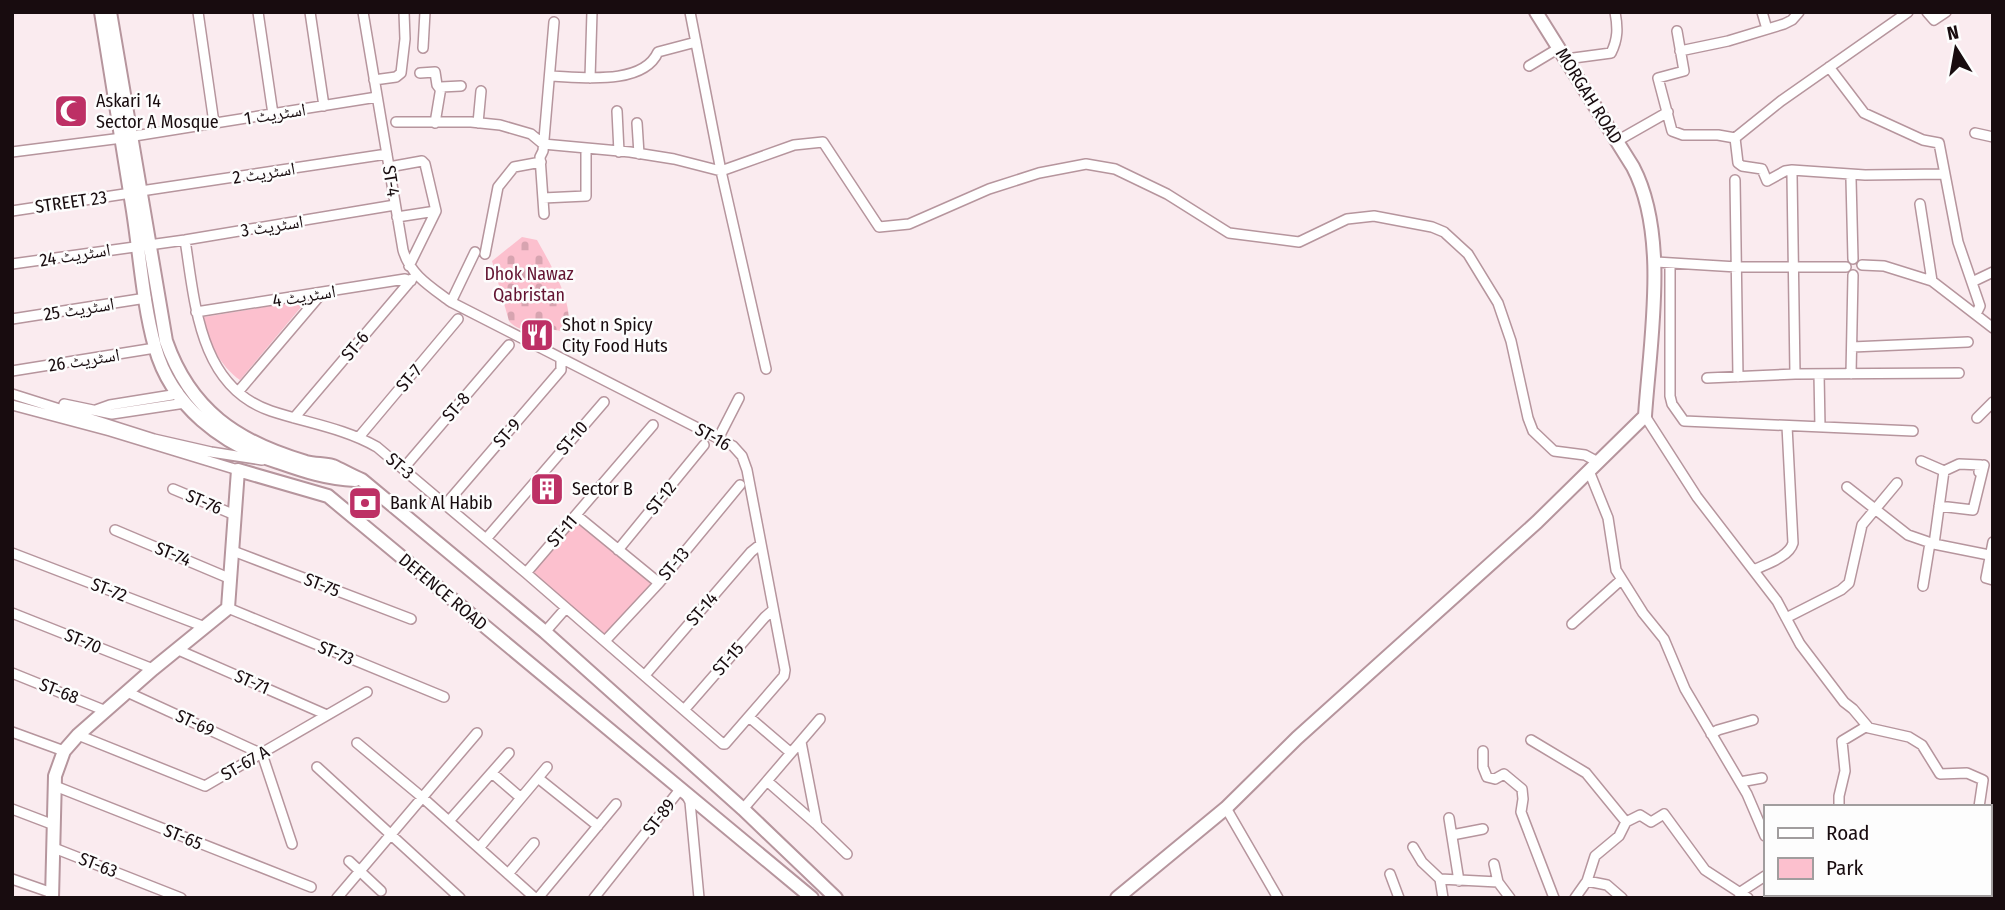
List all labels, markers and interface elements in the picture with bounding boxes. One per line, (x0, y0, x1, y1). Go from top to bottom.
north arrow (1921, 14, 1991, 84)
text: N (1945, 20, 1961, 45)
street label: MORGAH ROAD (1551, 44, 1627, 148)
place label: Askari 14 Sector A Mosque (96, 90, 219, 133)
mosque icon: Askari 14 Sector A Mosque (52, 92, 90, 130)
street label: اسٹریٹ 1 (243, 98, 307, 130)
street label: اسٹریٹ 2 (231, 157, 297, 189)
street label: ST-4 (378, 164, 404, 198)
street label: STREET 23 (34, 186, 108, 218)
street label: اسٹریٹ 3 (239, 210, 305, 242)
street label: اسٹریٹ 24 (38, 239, 112, 271)
park label: Dhok Nawaz Qabristan (484, 263, 574, 306)
street label: اسٹریٹ 4 (271, 280, 337, 312)
street label: اسٹریٹ 25 (42, 293, 116, 325)
place label: Shot n Spicy City Food Huts (562, 314, 668, 357)
restaurant icon: Shot n Spicy City Food Huts (518, 316, 556, 354)
street label: ST-6 (336, 327, 374, 365)
street label: اسٹریٹ 26 (47, 344, 121, 376)
street label: ST-7 (391, 360, 427, 396)
street label: ST-8 (437, 388, 475, 426)
street label: ST-9 (488, 414, 526, 452)
street label: ST-10 (551, 417, 593, 459)
street label: ST-16 (691, 418, 735, 456)
street label: ST-3 (382, 448, 418, 484)
building icon: Sector B (528, 470, 566, 508)
street label: ST-12 (641, 477, 681, 519)
place label: Sector B (572, 478, 633, 500)
bank icon: Bank Al Habib (346, 484, 384, 522)
street label: ST-76 (183, 485, 226, 519)
place label: Bank Al Habib (390, 492, 493, 514)
street label: ST-11 (542, 511, 582, 551)
street label: ST-74 (152, 537, 195, 571)
street label: ST-13 (654, 543, 694, 585)
street label: DEFENCE ROAD (394, 549, 492, 635)
street label: ST-75 (301, 568, 343, 602)
street label: ST-72 (88, 573, 130, 607)
street label: ST-14 (682, 588, 723, 630)
street label: ST-70 (61, 624, 105, 658)
street label: ST-73 (315, 636, 357, 670)
street label: ST-15 (708, 638, 748, 680)
street label: ST-71 (231, 665, 273, 699)
street label: ST-68 (36, 673, 82, 709)
street label: ST-69 (172, 705, 218, 741)
street label: ST-67 A (217, 740, 274, 786)
street label: ST-89 (638, 794, 680, 840)
legend (1764, 805, 1991, 896)
street label: ST-65 (160, 819, 206, 855)
text: Road (1826, 820, 1870, 846)
street label: ST-63 (76, 848, 120, 882)
text: Park (1826, 855, 1864, 881)

